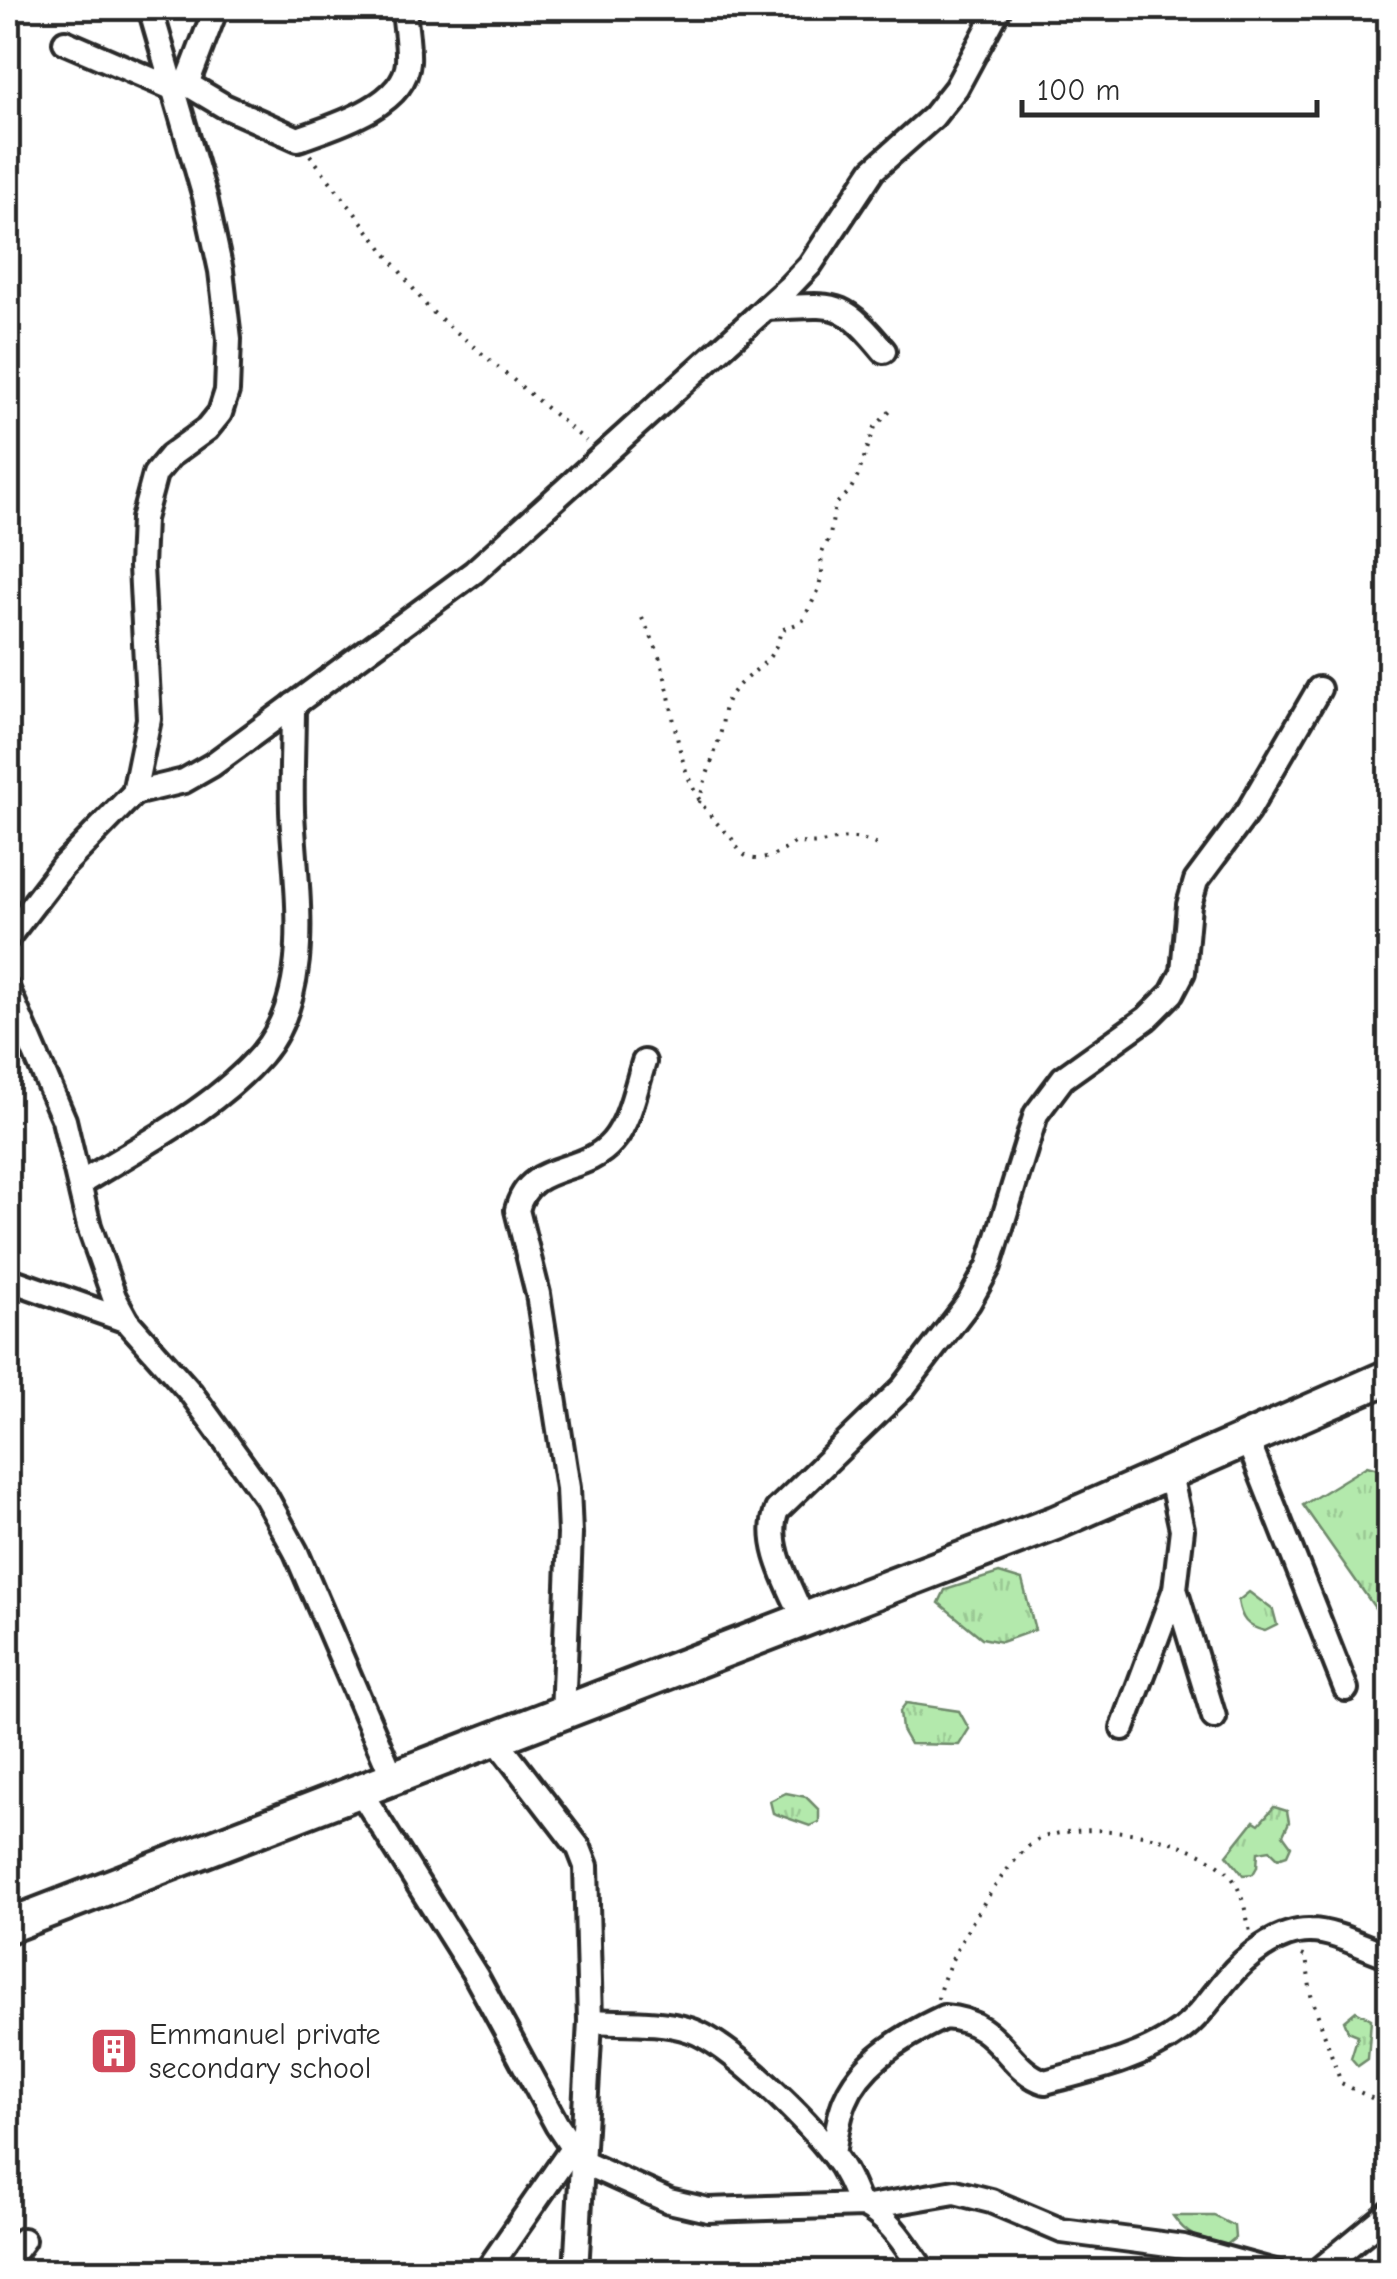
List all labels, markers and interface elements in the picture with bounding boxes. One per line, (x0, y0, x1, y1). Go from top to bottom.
scale bar (1022, 55, 1317, 117)
text: 100 m (1037, 73, 1120, 108)
place label: Emmanuel private secondary school (149, 2017, 381, 2086)
building icon: Emmanuel private secondary school (88, 2025, 140, 2077)

